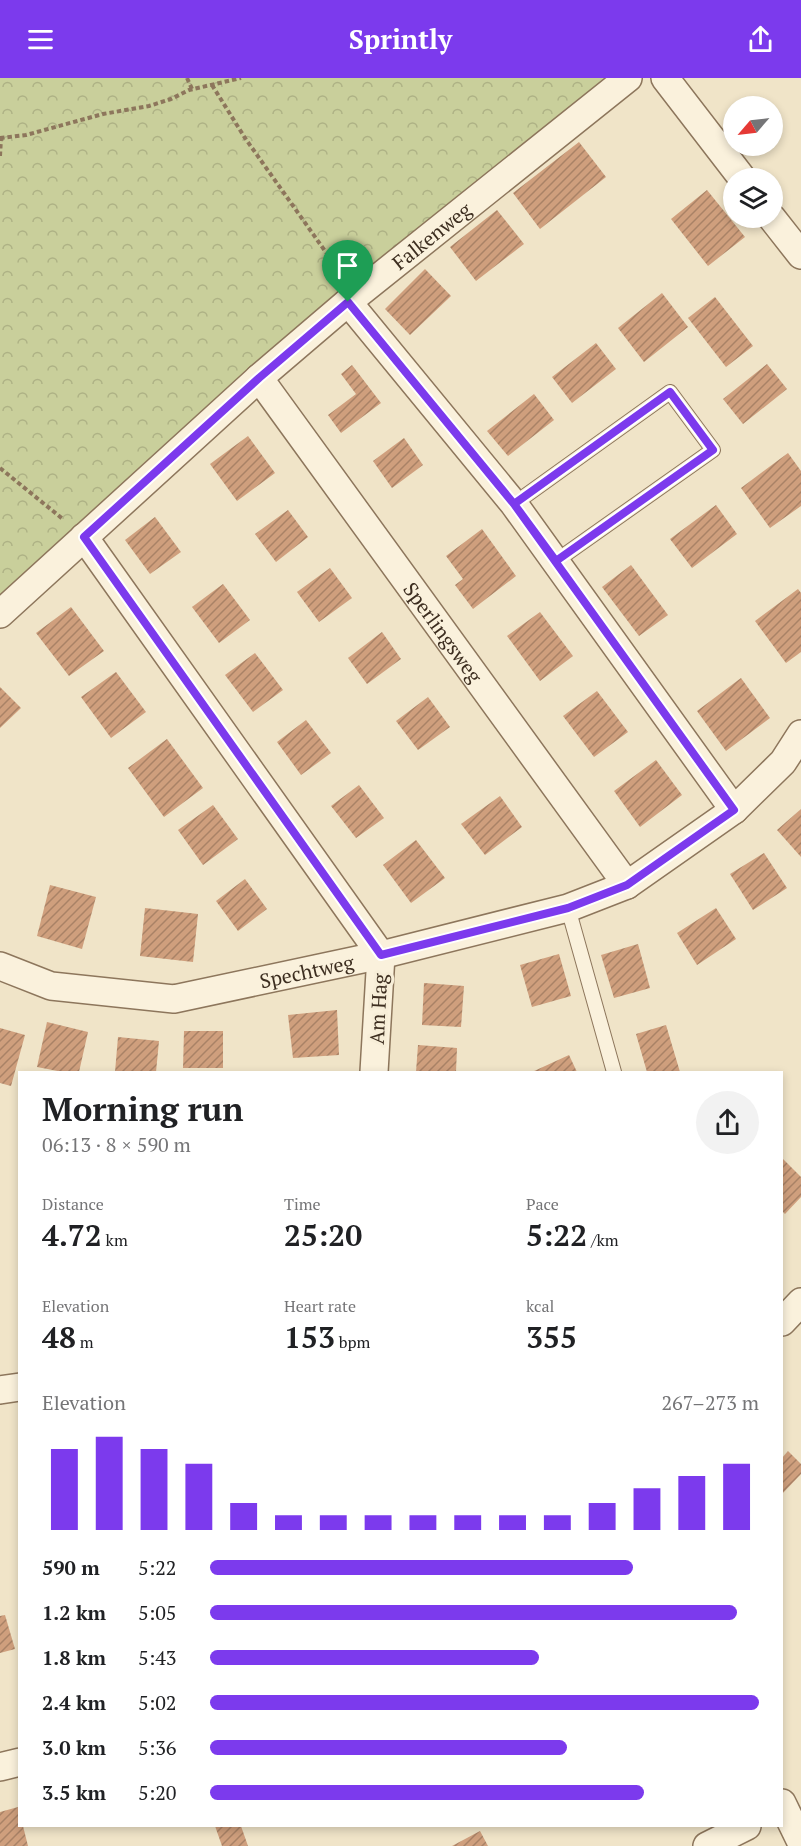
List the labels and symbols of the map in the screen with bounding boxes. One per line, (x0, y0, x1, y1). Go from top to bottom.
north arrow (723, 96, 783, 156)
street label: Falkenweg (386, 195, 477, 275)
pin (322, 240, 373, 302)
street label: Sperlingsweg (398, 576, 489, 688)
street label: Spechtweg (257, 948, 357, 994)
street label: Am Hag (363, 972, 393, 1045)

